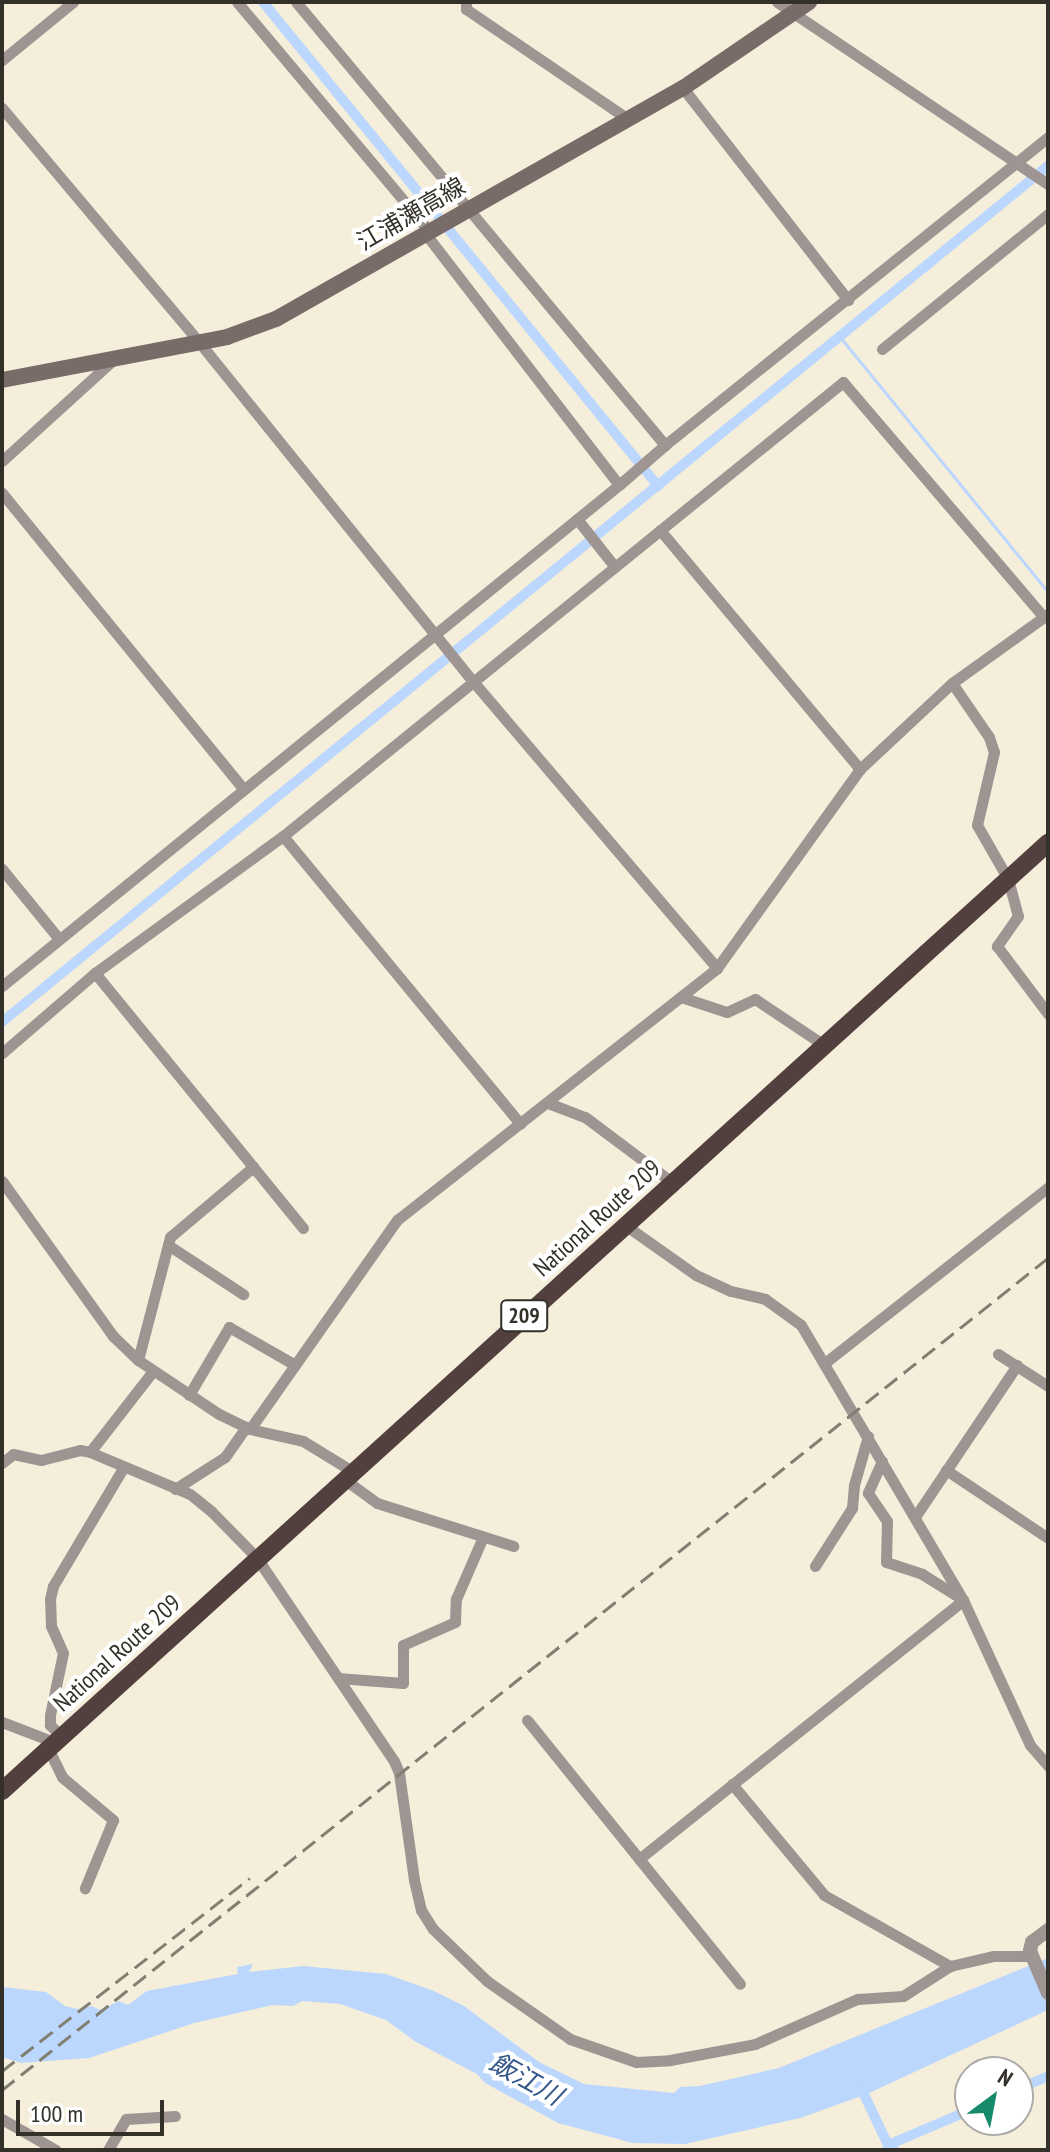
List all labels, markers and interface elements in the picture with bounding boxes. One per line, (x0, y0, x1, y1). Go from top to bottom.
street label: 江浦瀬高線 (352, 172, 470, 256)
street label: National Route 209 (528, 1154, 666, 1282)
road number: 209 (500, 1298, 548, 1334)
street label: National Route 209 (48, 1589, 186, 1717)
water label: 飯江川 (484, 2046, 568, 2112)
north arrow (954, 2056, 1034, 2136)
text: N (993, 2062, 1018, 2092)
scale bar (20, 2084, 168, 2134)
text: 100 m (30, 2098, 83, 2129)

